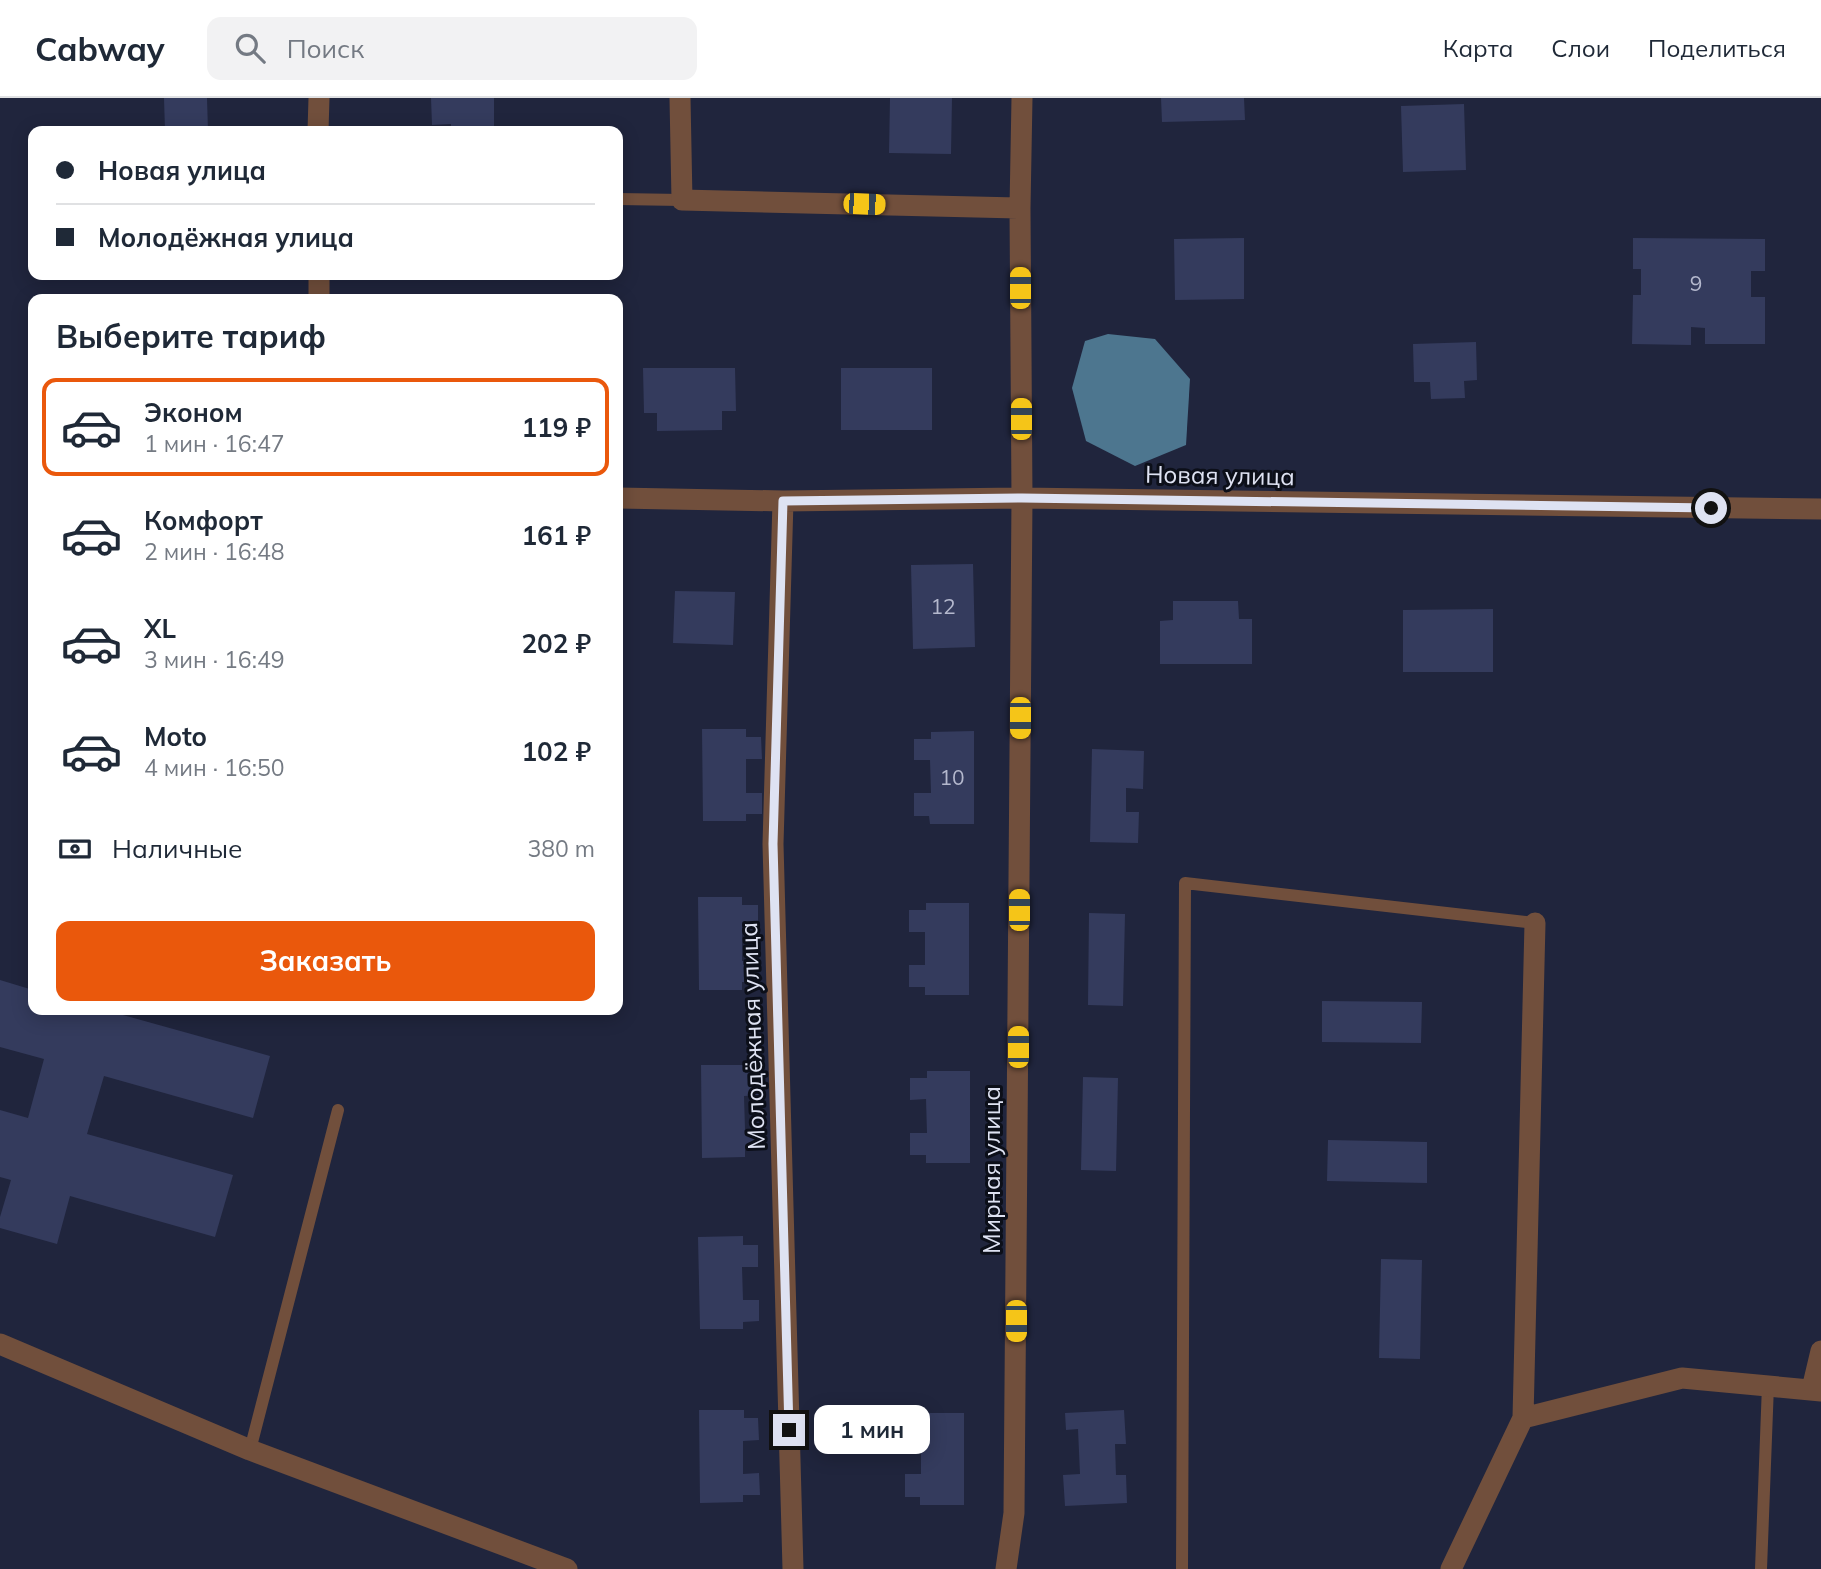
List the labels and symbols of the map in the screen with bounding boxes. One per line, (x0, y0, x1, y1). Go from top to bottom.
car (843, 193, 886, 215)
car (1010, 267, 1031, 309)
house number: 9 (1690, 270, 1702, 296)
car (1011, 398, 1032, 440)
street label: Новая улица (1145, 459, 1295, 491)
route start (1695, 492, 1727, 524)
house number: 12 (930, 593, 956, 619)
car (1010, 697, 1031, 739)
house number: 10 (939, 764, 965, 790)
car (1009, 889, 1030, 931)
street label: Молодёжная улица (733, 922, 771, 1150)
car (1008, 1026, 1029, 1068)
street label: Мирная улица (976, 1086, 1006, 1254)
car (1006, 1300, 1027, 1342)
callout: 1 мин (814, 1406, 929, 1454)
route end (773, 1414, 805, 1446)

